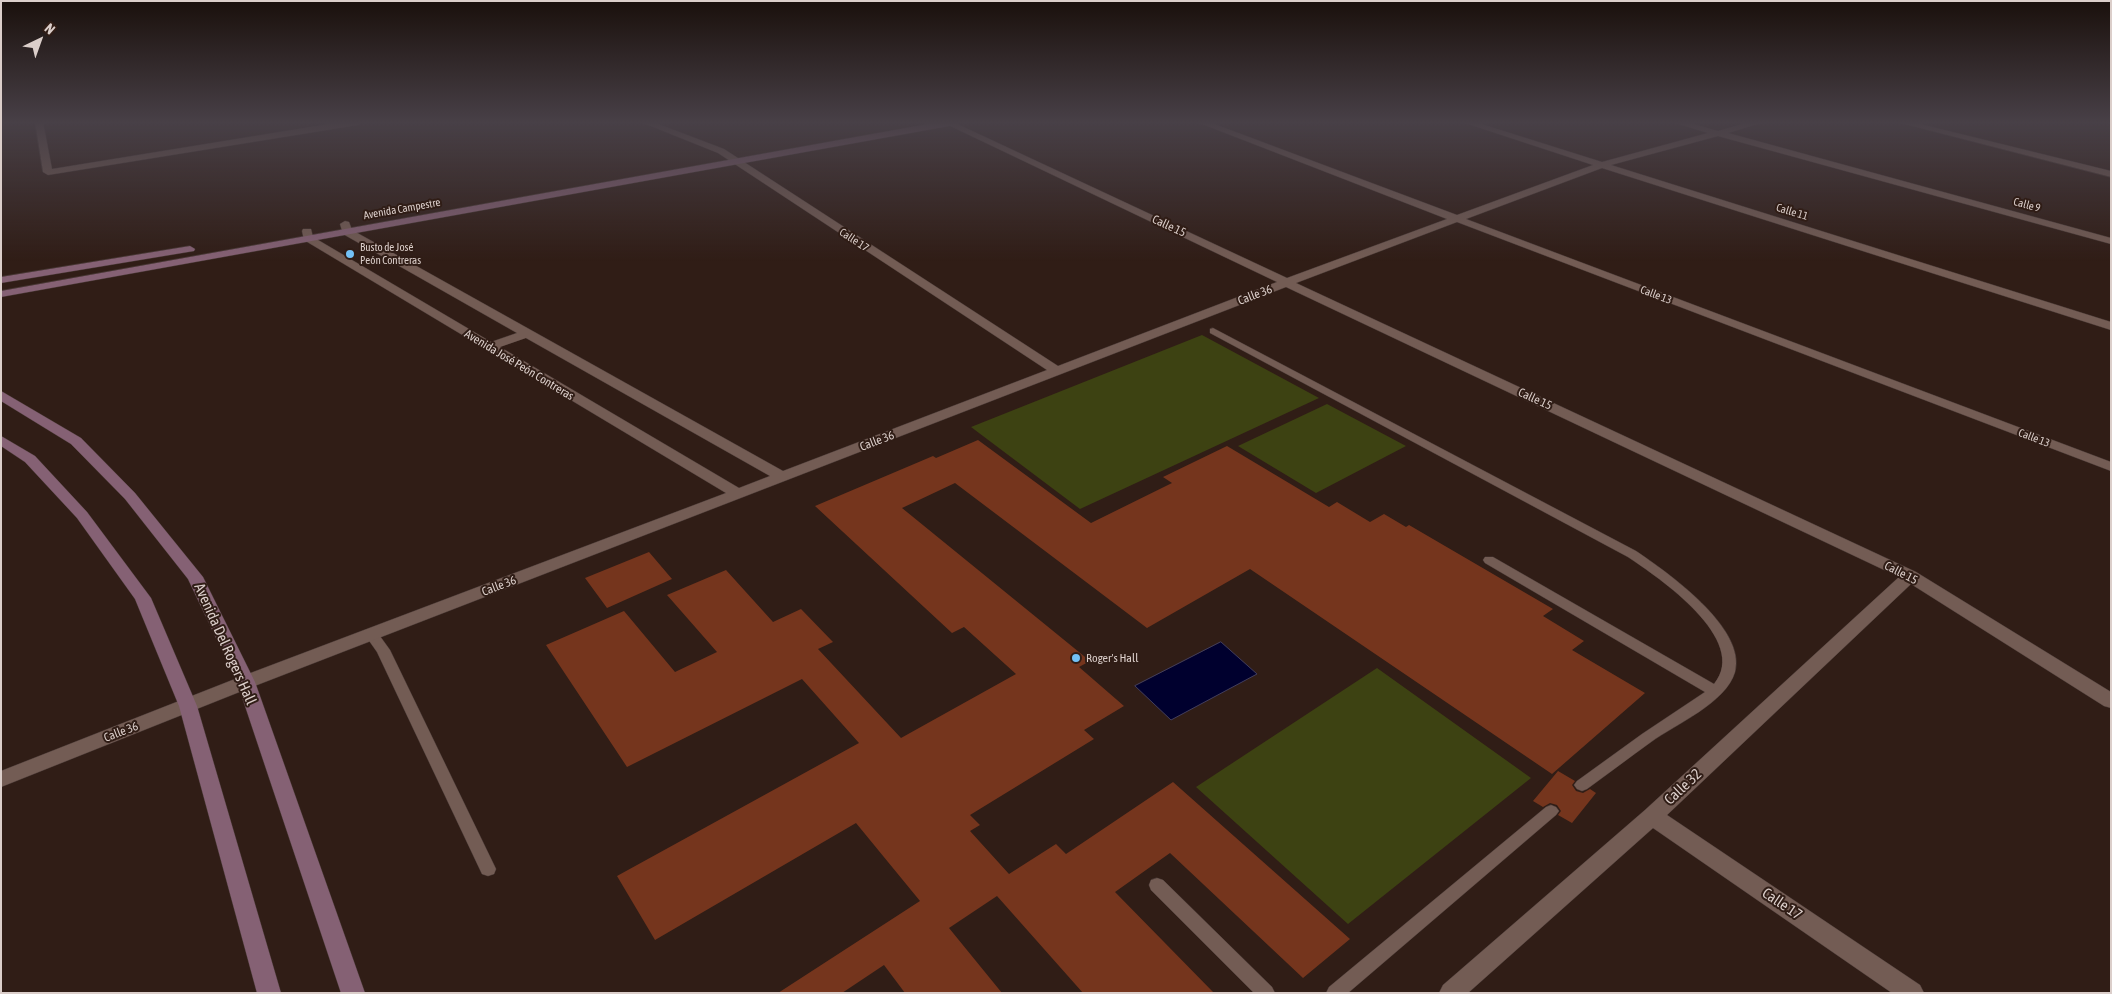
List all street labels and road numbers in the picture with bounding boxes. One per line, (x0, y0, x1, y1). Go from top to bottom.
street label: Calle 9 (2012, 195, 2042, 215)
street label: Avenida Campestre (362, 196, 442, 222)
street label: Calle 11 (1774, 201, 1810, 223)
street label: Calle 15 (1150, 212, 1188, 240)
street label: Calle 17 (837, 226, 871, 254)
street label: Calle 36 (1236, 282, 1274, 308)
street label: Calle 13 (1638, 283, 1674, 307)
street label: Avenida José Peón Contreras (462, 327, 576, 403)
street label: Calle 15 (1516, 385, 1554, 413)
street label: Calle 13 (2016, 426, 2052, 450)
street label: Calle 36 (858, 428, 896, 454)
street label: Calle 15 (1882, 559, 1920, 587)
street label: Calle 36 (480, 573, 518, 599)
street label: Avenida Del Rogers Hall (190, 580, 260, 708)
street label: Calle 36 (102, 719, 140, 745)
street label: Calle 32 (1661, 765, 1705, 809)
street label: Calle 17 (1759, 884, 1805, 924)

